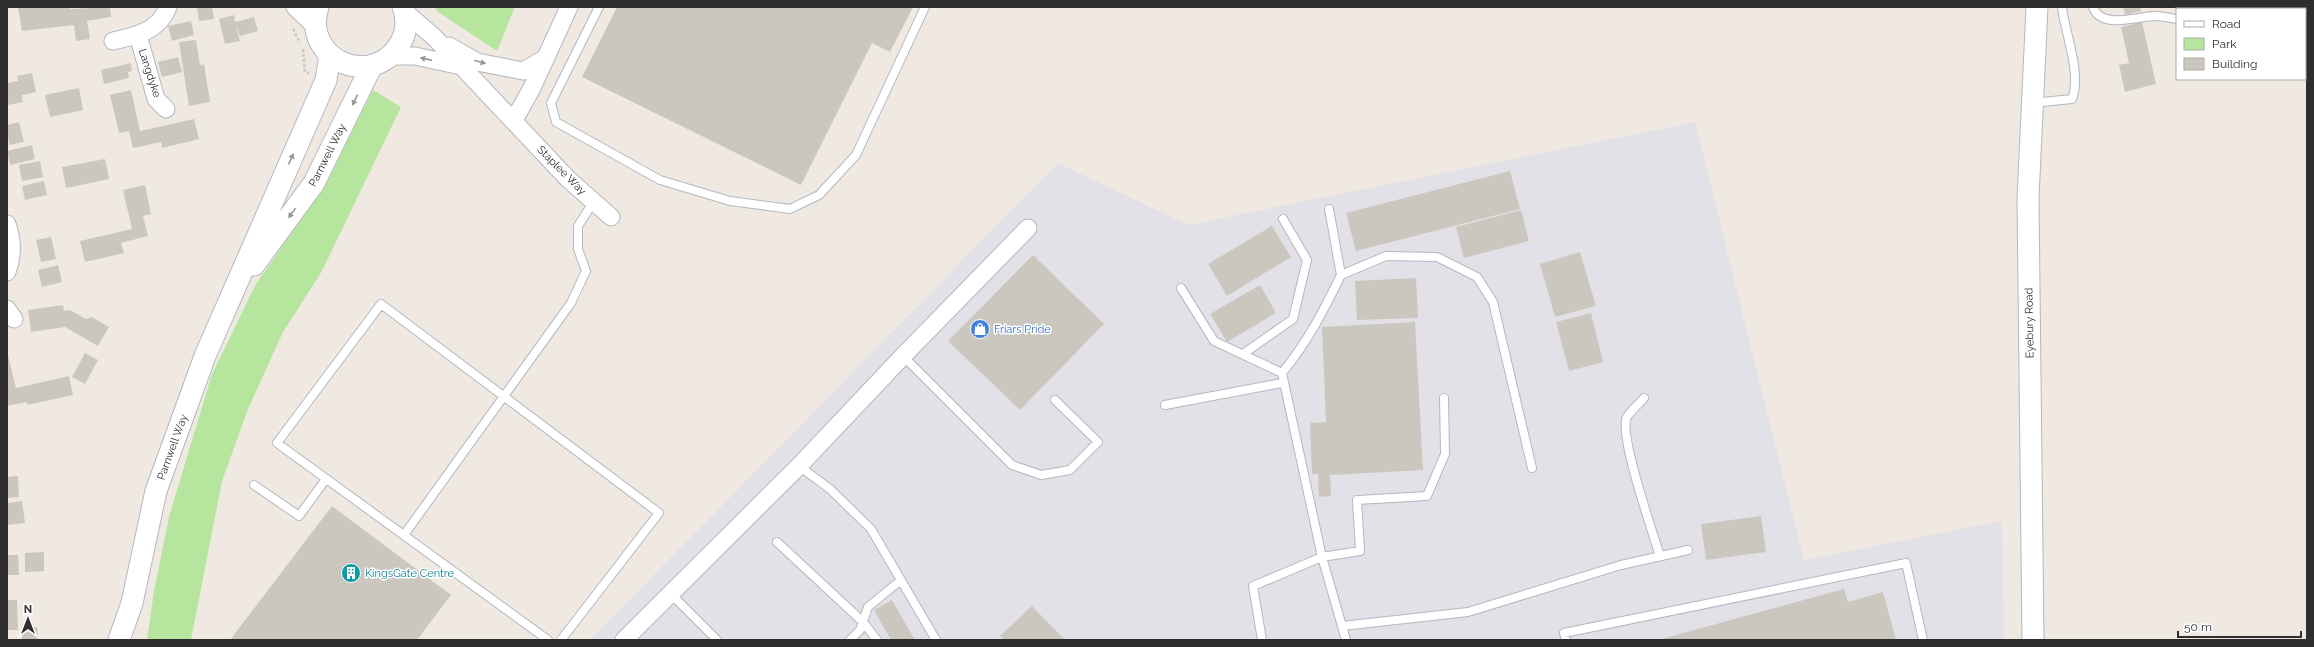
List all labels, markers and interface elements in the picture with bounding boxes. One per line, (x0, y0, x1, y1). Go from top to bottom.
legend (2176, 8, 2306, 80)
text: Road (2212, 17, 2241, 31)
text: Park (2212, 37, 2237, 51)
street label: Langdyke (136, 47, 164, 100)
one-way arrow (420, 55, 432, 61)
text: Building (2212, 57, 2258, 71)
one-way arrow (475, 59, 487, 65)
one-way arrow (352, 94, 358, 106)
street label: Parnwell Way (306, 122, 349, 189)
street label: Staplee Way (534, 143, 589, 198)
one-way arrow (289, 153, 295, 165)
one-way arrow (288, 208, 296, 219)
street label: Eyebury Road (2022, 287, 2037, 358)
shop icon: Friars Pride (969, 318, 991, 340)
place label: Friars Pride (994, 323, 1051, 336)
street label: Parnwell Way (155, 413, 190, 482)
building icon: KingsGate Centre (340, 562, 362, 584)
place label: KingsGate Centre (365, 567, 454, 580)
north arrow (8, 599, 48, 639)
text: N (24, 603, 32, 616)
scale bar (2178, 613, 2301, 639)
text: 50 m (2184, 620, 2212, 634)

